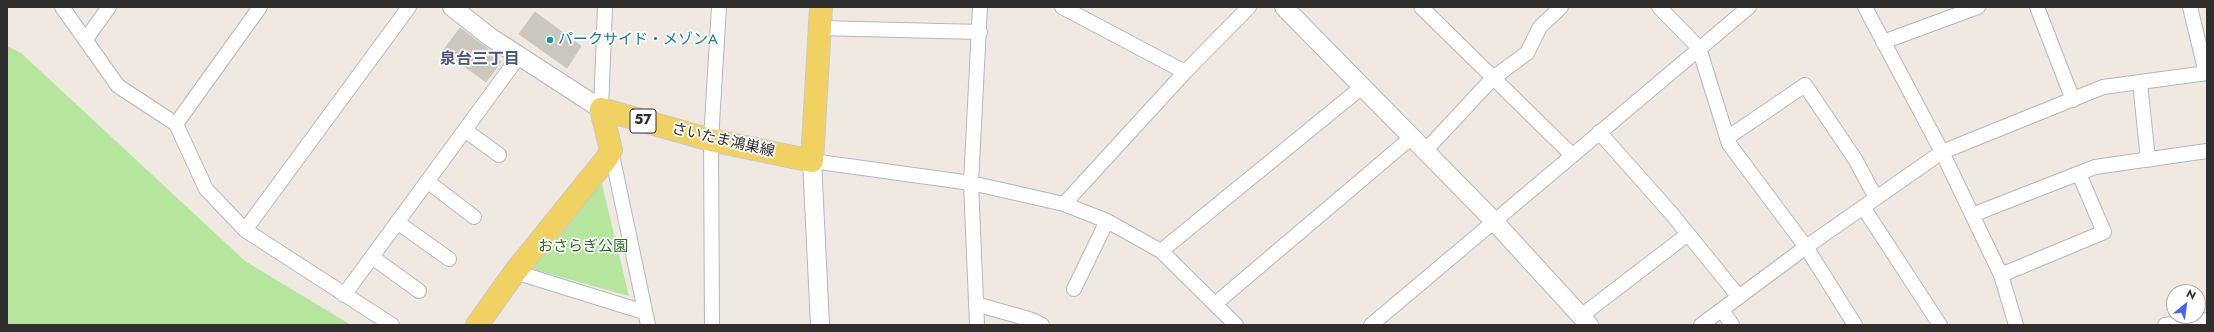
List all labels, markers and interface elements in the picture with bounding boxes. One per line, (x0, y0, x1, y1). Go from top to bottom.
place label: パークサイド・メゾンA (558, 31, 718, 49)
marker: パークサイド・メゾンA (545, 35, 555, 45)
district label: 泉台三丁目 (440, 50, 520, 70)
road number: 57 (630, 109, 656, 133)
street label: さいたま鴻巣線 (670, 120, 776, 162)
park label: おさらぎ公園 (538, 238, 628, 256)
north arrow (2166, 284, 2206, 324)
text: N (2184, 285, 2199, 303)

